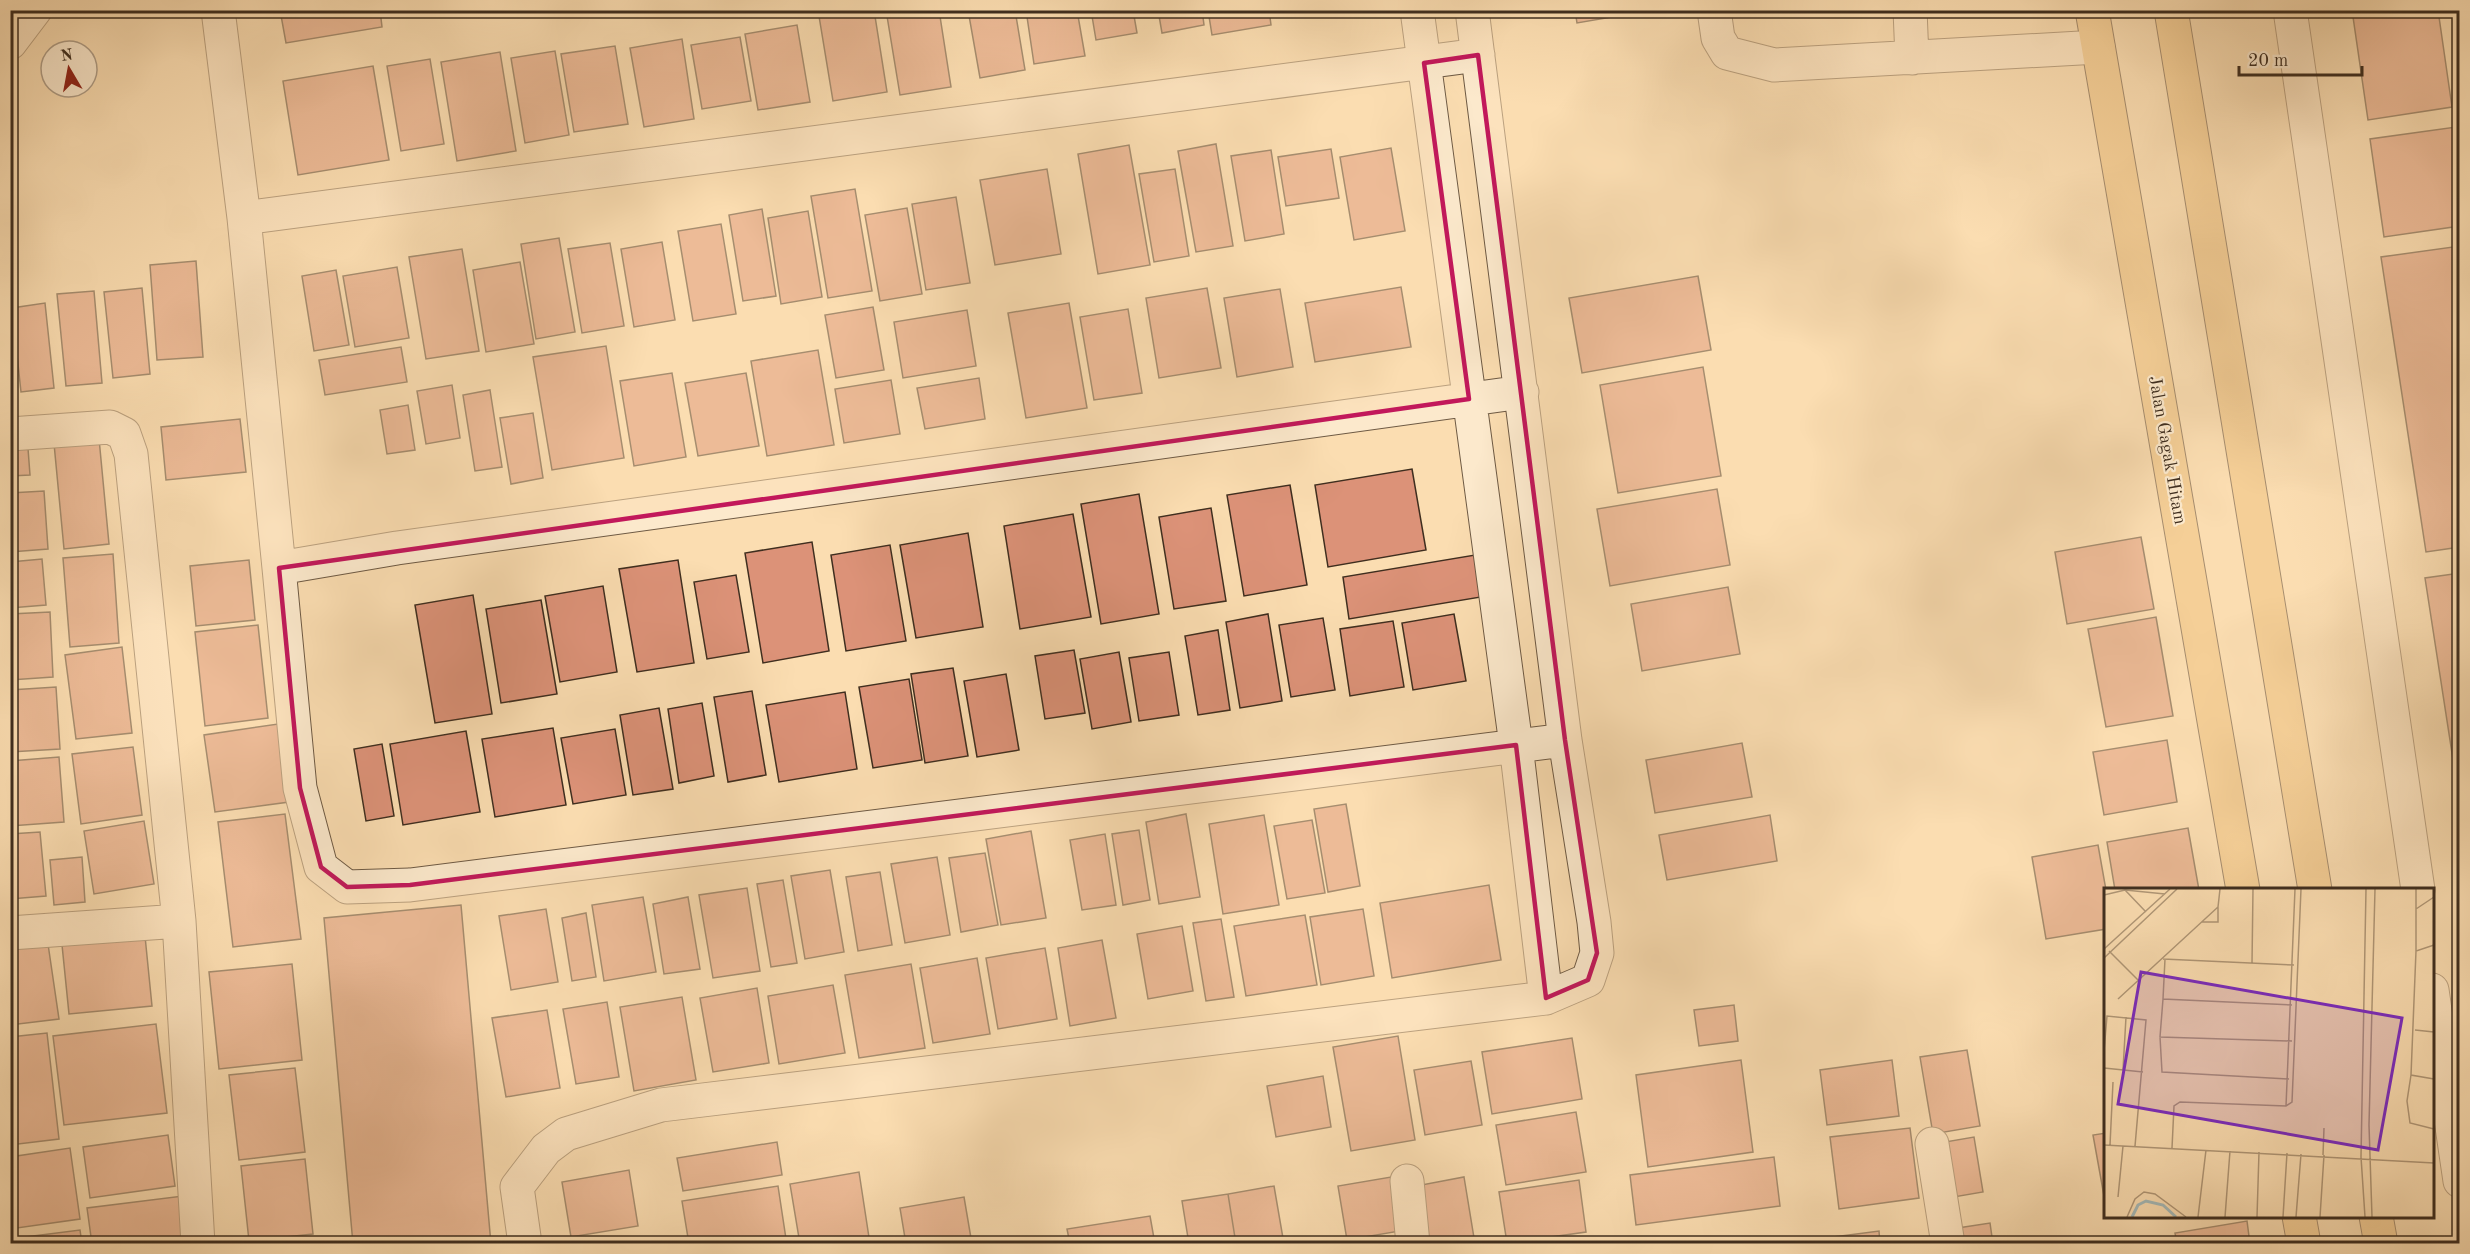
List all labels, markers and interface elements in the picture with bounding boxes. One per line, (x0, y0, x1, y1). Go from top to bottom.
north arrow (39, 39, 99, 99)
scale bar (2239, 39, 2362, 77)
text: N (59, 47, 75, 65)
text: 20 m (2248, 52, 2288, 70)
street label: Jalan Gagak Hitam (2145, 374, 2189, 526)
inset map (2104, 888, 2434, 1218)

